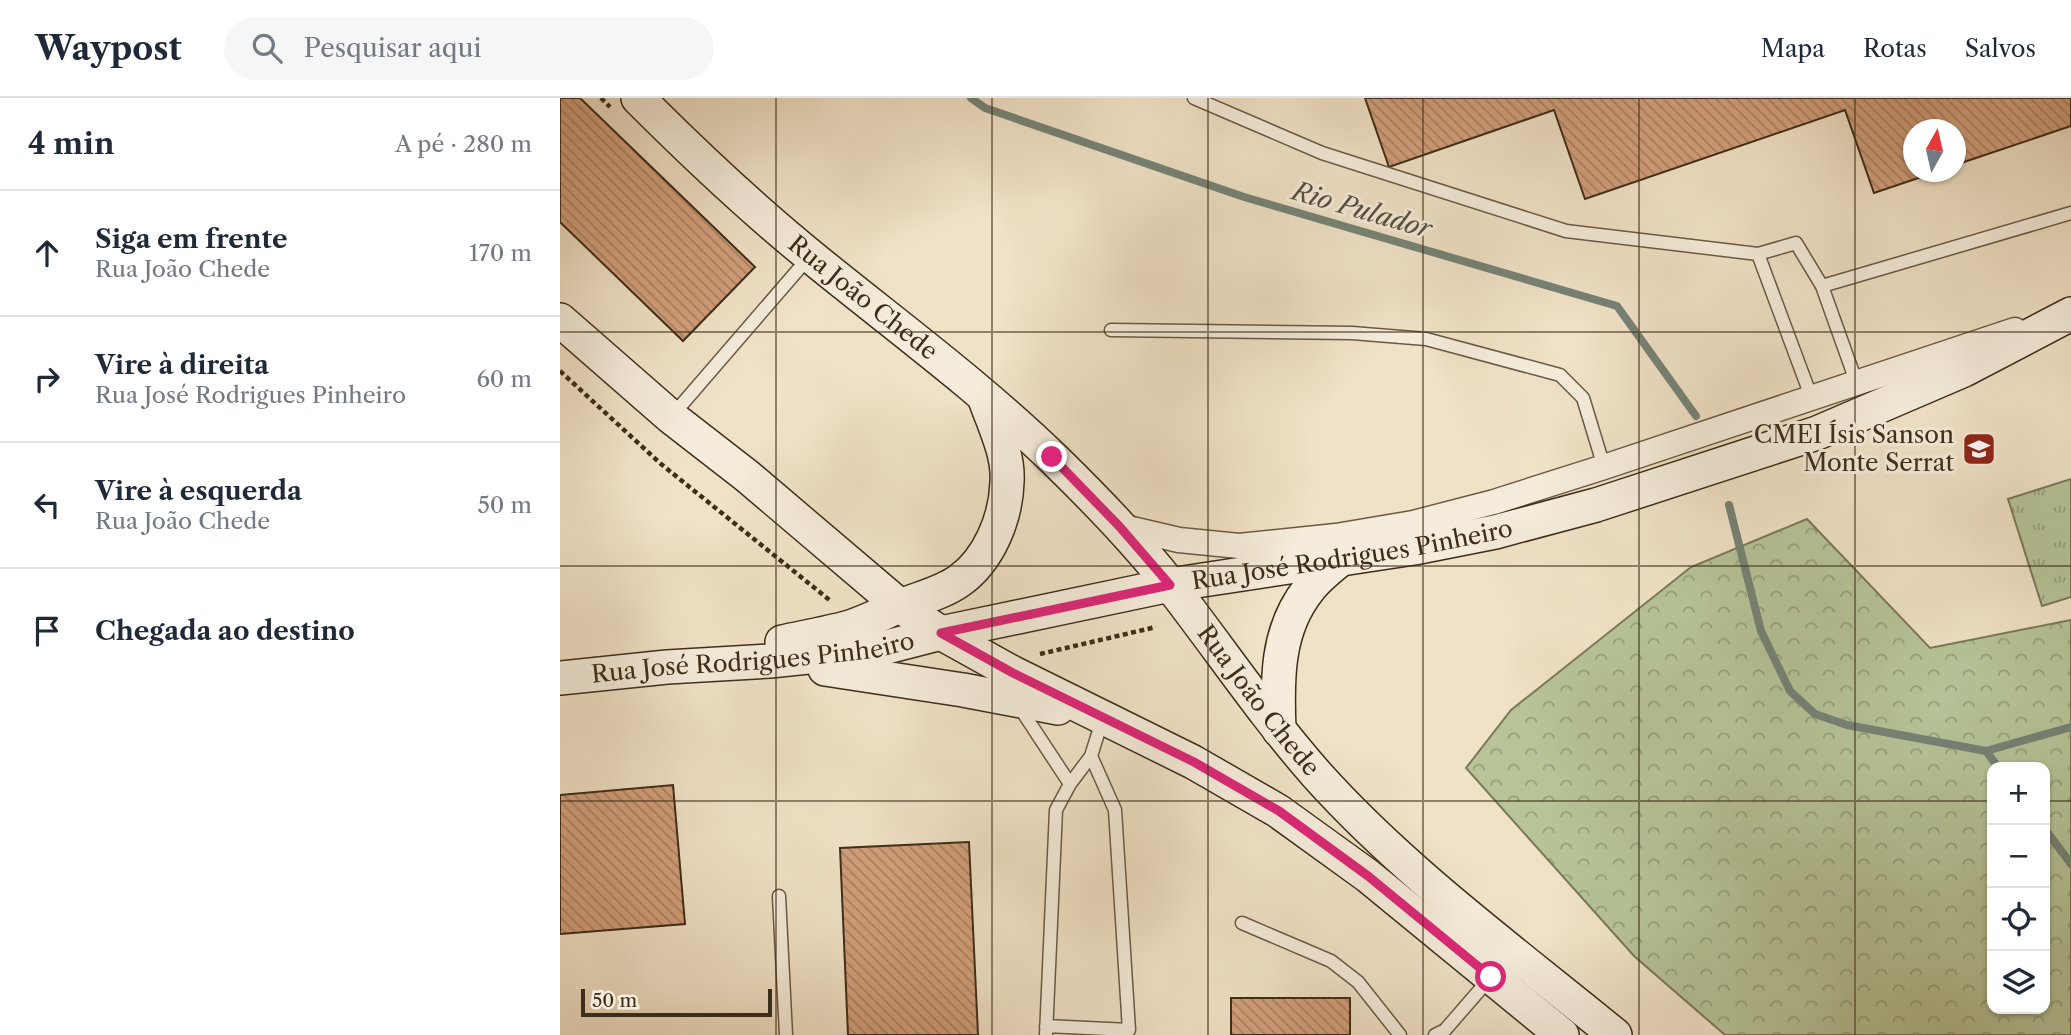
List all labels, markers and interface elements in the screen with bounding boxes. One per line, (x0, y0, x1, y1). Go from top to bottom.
search box (224, 17, 714, 80)
text: Waypost (35, 28, 182, 69)
icon: search (248, 29, 286, 67)
text: Pesquisar aqui (304, 32, 481, 64)
text: Mapa (1761, 34, 1825, 63)
text: Rotas (1863, 34, 1927, 63)
text: Salvos (1965, 34, 2036, 63)
north arrow (1903, 119, 1966, 182)
text: 4 min (28, 125, 114, 162)
text: A pé · 280 m (395, 130, 532, 158)
water label: Rio Pulador (1287, 174, 1437, 246)
text: Siga em frente (95, 223, 288, 255)
street label: Rua João Chede (783, 229, 944, 366)
icon: ahead (28, 234, 66, 272)
text: 170 m (469, 239, 532, 267)
text: Rua João Chede (95, 255, 270, 283)
text: Vire à direita (95, 349, 269, 381)
icon: right (28, 360, 66, 398)
text: 60 m (476, 365, 532, 393)
text: Rua José Rodrigues Pinheiro (95, 381, 406, 409)
place label: CMEI Ísis Sanson Monte Serrat (1754, 419, 1955, 477)
school or university icon: CMEI Ísis Sanson Monte Serrat (1960, 430, 1998, 468)
route end (1036, 441, 1067, 472)
text: Vire à esquerda (95, 475, 302, 507)
icon: left (28, 486, 66, 524)
text: 50 m (477, 491, 532, 519)
text: Rua João Chede (95, 507, 270, 535)
street label: Rua José Rodrigues Pinheiro (1190, 513, 1516, 596)
icon: arrive (28, 612, 66, 650)
text: Chegada ao destino (95, 615, 355, 647)
street label: Rua João Chede (1192, 619, 1326, 782)
street label: Rua José Rodrigues Pinheiro (590, 625, 917, 689)
map controls (1987, 762, 2050, 1014)
button: + (1987, 762, 2050, 825)
button: − (1987, 825, 2050, 888)
button: locate (1987, 888, 2050, 951)
button: layers (1987, 951, 2050, 1014)
route start (1475, 961, 1506, 992)
scale bar (581, 986, 772, 1018)
text: 50 m (592, 989, 637, 1012)

